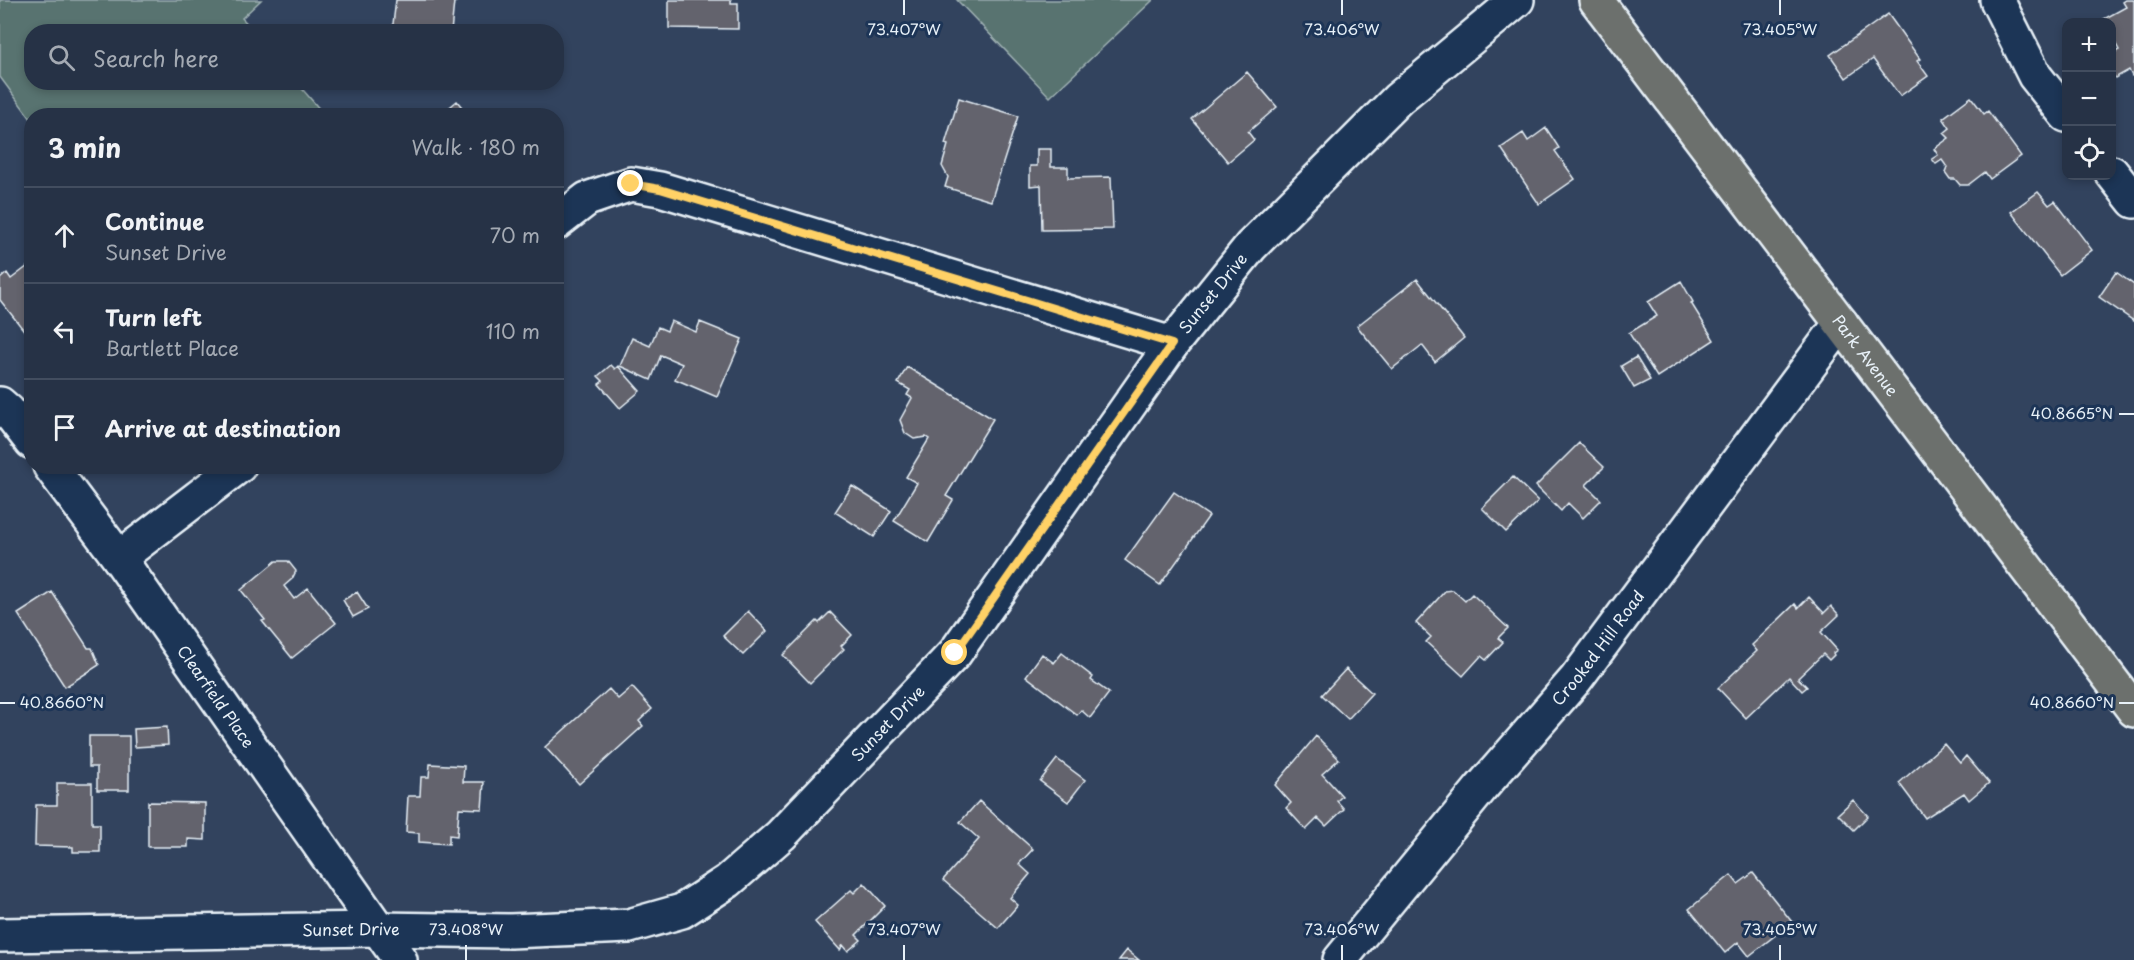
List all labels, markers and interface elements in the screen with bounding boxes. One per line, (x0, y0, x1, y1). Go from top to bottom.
text: 73.407°W (867, 17, 941, 40)
text: 73.406°W (1305, 17, 1380, 40)
text: 73.405°W (1743, 17, 1818, 40)
map controls (2062, 18, 2116, 180)
button: + (2062, 18, 2116, 72)
search box (24, 24, 564, 90)
icon: search (45, 41, 78, 74)
text: Search here (93, 41, 219, 74)
button: − (2062, 72, 2116, 126)
button: locate (2062, 126, 2116, 180)
text: 3 min (48, 128, 121, 167)
text: Walk · 180 m (412, 132, 540, 162)
route end (617, 170, 643, 196)
text: Continue (105, 204, 204, 237)
icon: ahead (48, 219, 81, 252)
text: 70 m (490, 220, 540, 250)
text: Sunset Drive (105, 237, 227, 267)
street label: Sunset Drive (1172, 247, 1252, 338)
text: Turn left (105, 300, 202, 333)
street label: Park Avenue (1827, 309, 1905, 401)
icon: left (48, 315, 81, 348)
text: 110 m (486, 316, 540, 346)
text: Bartlett Place (105, 333, 239, 363)
text: 40.8665°N (2031, 401, 2113, 424)
icon: arrive (48, 411, 81, 444)
text: Arrive at destination (105, 411, 341, 444)
street label: Crooked Hill Road (1545, 585, 1649, 710)
route start (941, 639, 967, 665)
street label: Clearfield Place (172, 640, 261, 752)
street label: Sunset Drive (845, 679, 930, 766)
text: 40.8660°N (20, 690, 104, 713)
text: 40.8660°N (2030, 690, 2114, 713)
street label: Sunset Drive (302, 916, 400, 941)
text: 73.408°W (429, 917, 504, 940)
text: 73.407°W (867, 917, 941, 940)
text: 73.406°W (1305, 917, 1380, 940)
text: 73.405°W (1743, 917, 1818, 940)

